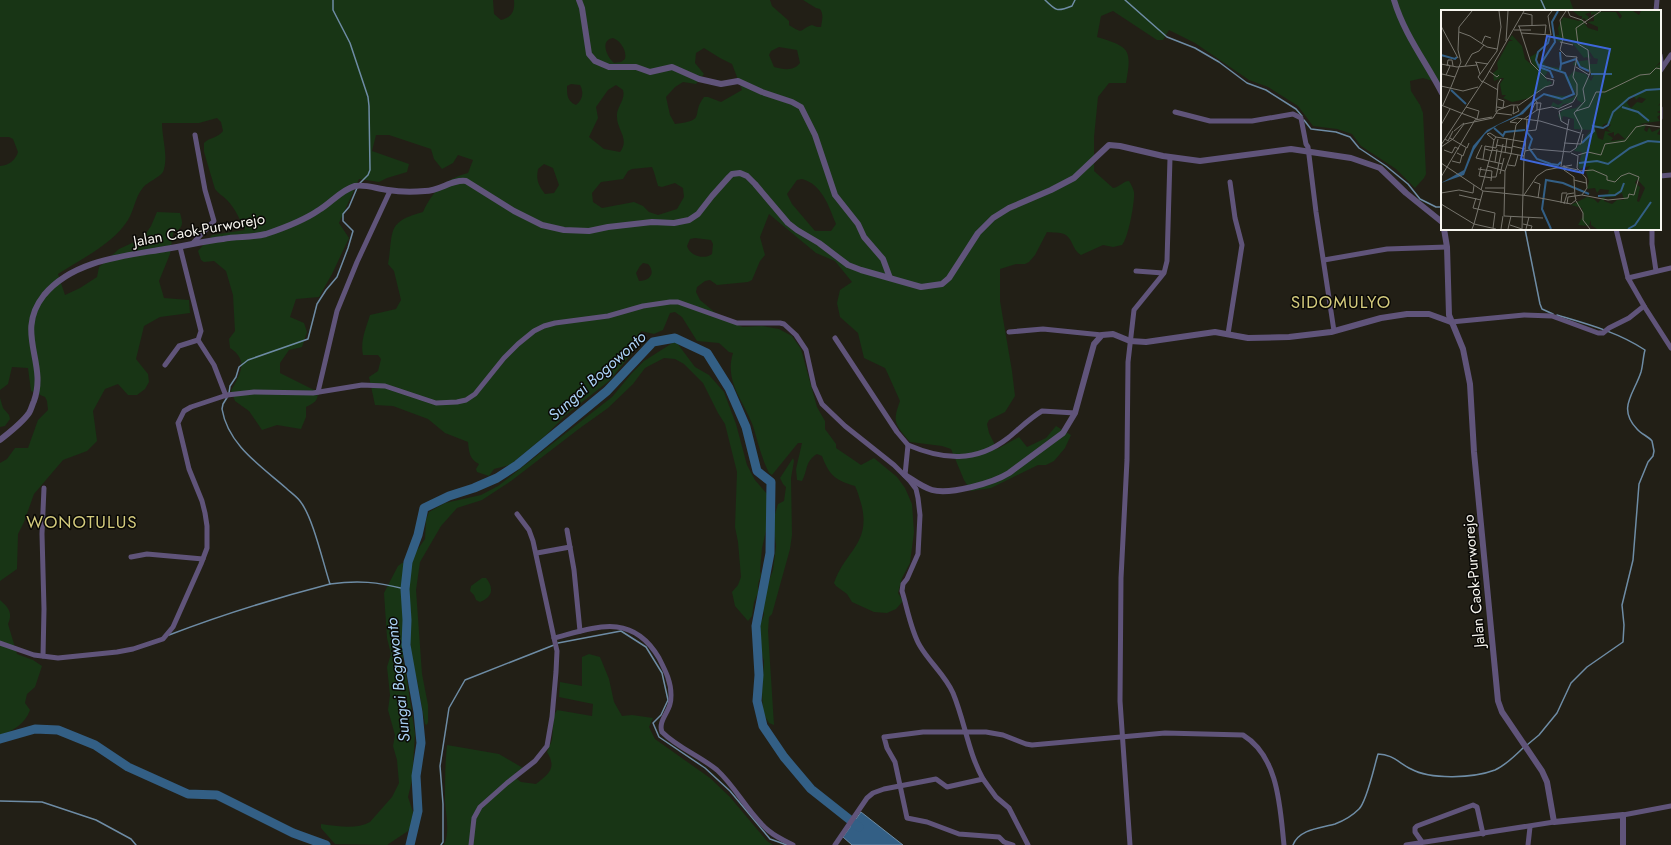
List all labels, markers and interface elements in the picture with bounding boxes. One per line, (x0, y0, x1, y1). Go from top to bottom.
inset map (1441, 10, 1661, 230)
street label: Jalan Caok-Purworejo (129, 208, 267, 253)
district label: SIDOMULYO (1291, 290, 1391, 314)
water label: Sungai Bogowonto (543, 325, 651, 426)
district label: WONOTULUS (26, 510, 138, 534)
street label: Jalan Caok-Purworejo (1457, 514, 1491, 650)
water label: Sungai Bogowonto (380, 616, 416, 743)

